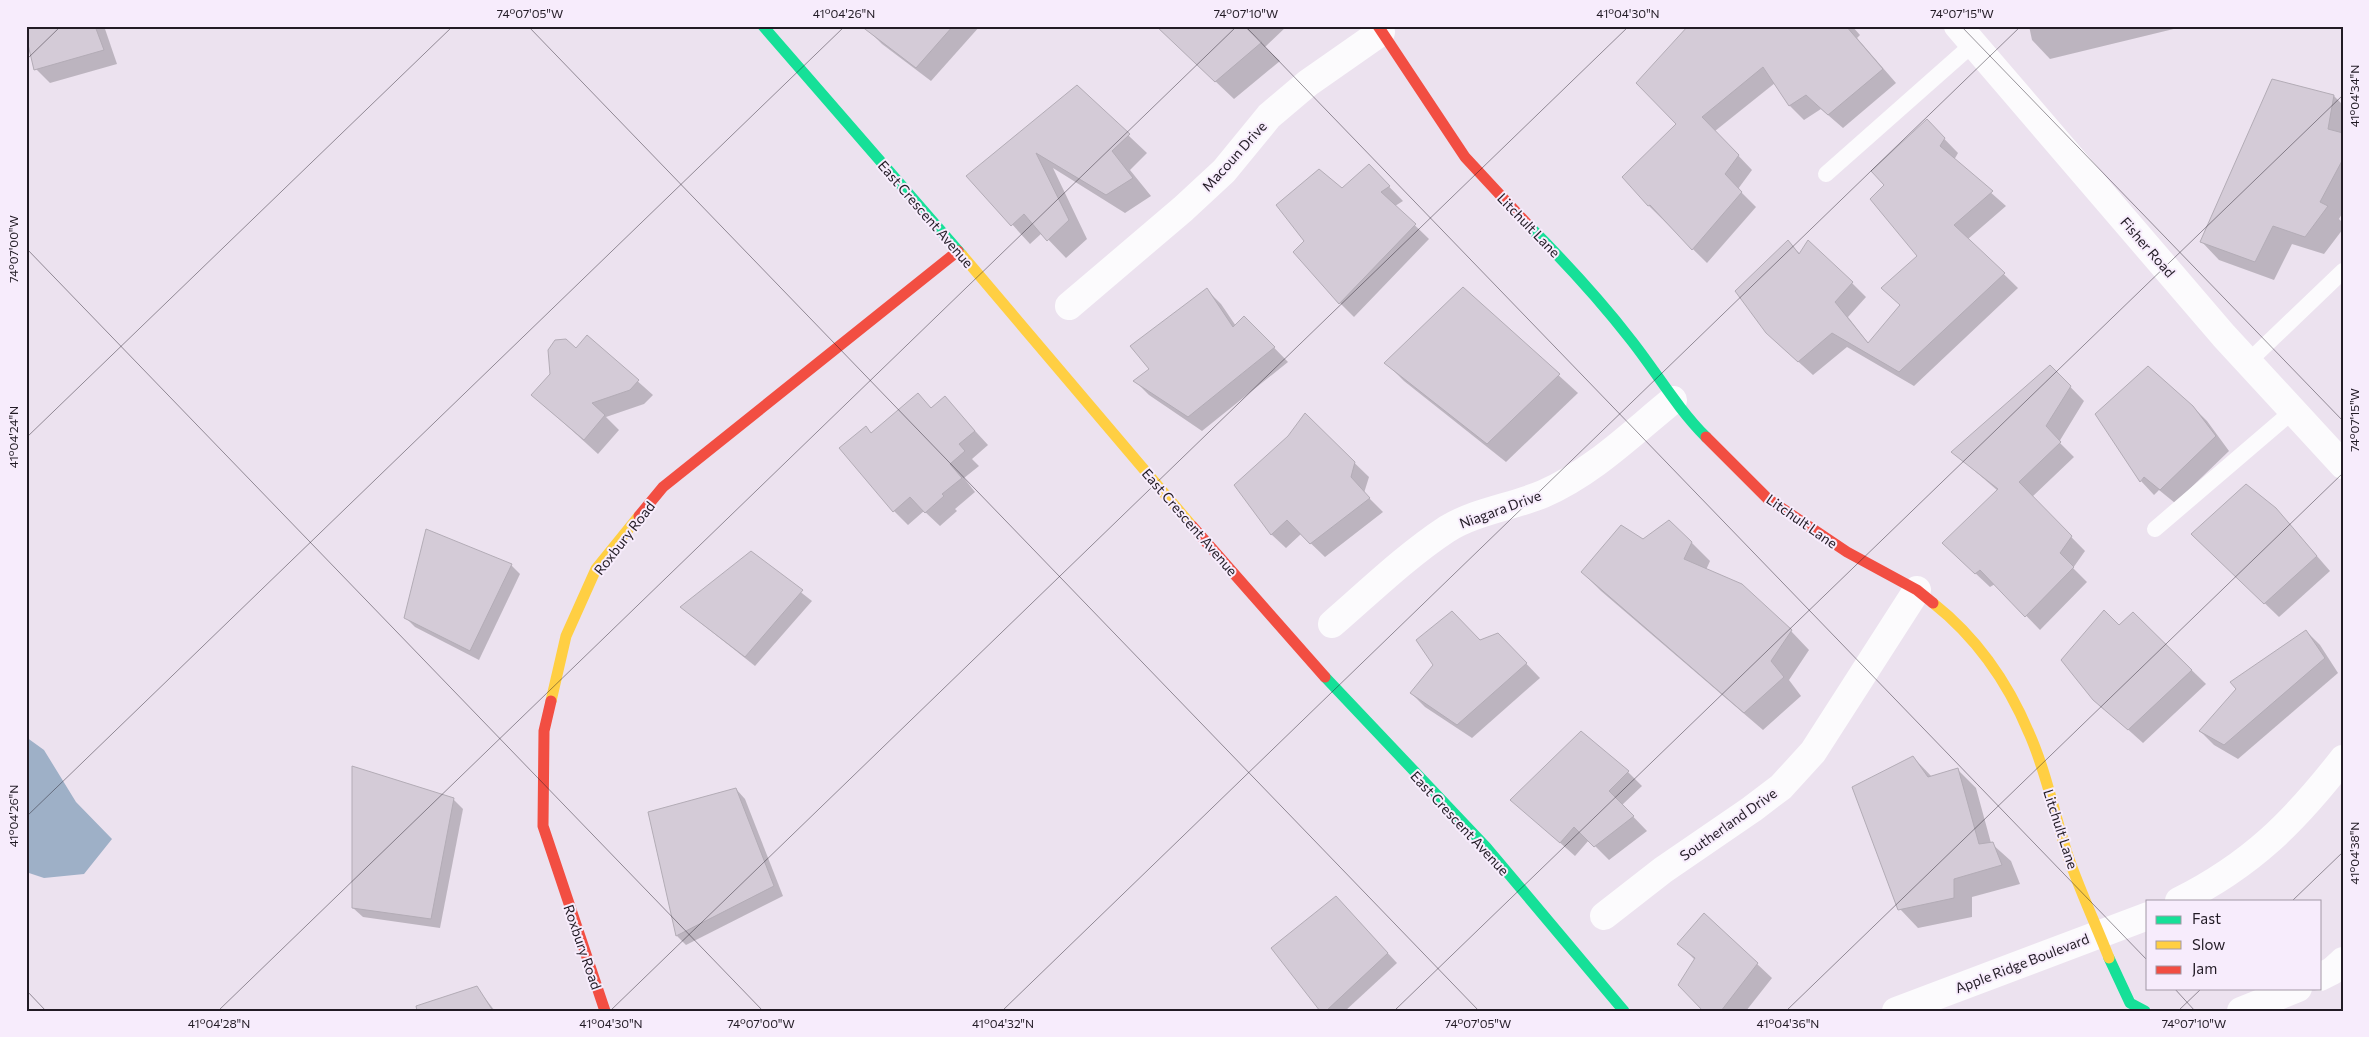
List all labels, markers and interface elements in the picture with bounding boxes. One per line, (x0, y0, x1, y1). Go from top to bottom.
text: 74°07'05"W (497, 6, 563, 20)
text: 41°04'26"N (813, 6, 875, 20)
text: 74°07'10"W (1214, 6, 1278, 20)
text: 41°04'30"N (1596, 6, 1660, 20)
text: 74°07'15"W (1930, 6, 1994, 20)
text: 41°04'34"N (2347, 65, 2361, 127)
street label: Macoun Drive (1198, 118, 1270, 194)
street label: East Crescent Avenue (875, 157, 977, 271)
street label: Litchult Lane (1494, 189, 1564, 261)
street label: Fisher Road (2117, 213, 2179, 281)
text: 74°07'00"W (6, 215, 20, 283)
text: 74°07'15"W (2347, 388, 2361, 452)
text: 41°04'24"N (6, 406, 20, 468)
street label: East Crescent Avenue (1139, 465, 1241, 579)
street label: Niagara Drive (1457, 486, 1543, 532)
street label: Litchult Lane (1763, 490, 1841, 552)
street label: Roxbury Road (590, 498, 658, 578)
street label: East Crescent Avenue (1407, 767, 1513, 879)
street label: Southerland Drive (1676, 784, 1780, 864)
text: 41°04'26"N (6, 785, 20, 847)
street label: Litchult Lane (2040, 787, 2082, 871)
text: 41°04'38"N (2347, 822, 2361, 884)
legend (2146, 900, 2322, 990)
street label: Roxbury Road (561, 902, 605, 992)
text: Fast (2192, 909, 2221, 927)
street label: Apple Ridge Boulevard (1953, 930, 2091, 996)
text: Slow (2192, 935, 2225, 953)
text: Jam (2192, 959, 2217, 977)
text: 41°04'28"N (188, 1016, 250, 1030)
text: 41°04'30"N (579, 1016, 643, 1030)
text: 74°07'00"W (727, 1016, 795, 1030)
text: 41°04'32"N (972, 1016, 1034, 1030)
text: 74°07'05"W (1445, 1016, 1511, 1030)
text: 41°04'36"N (1757, 1016, 1819, 1030)
text: 74°07'10"W (2162, 1016, 2226, 1030)

